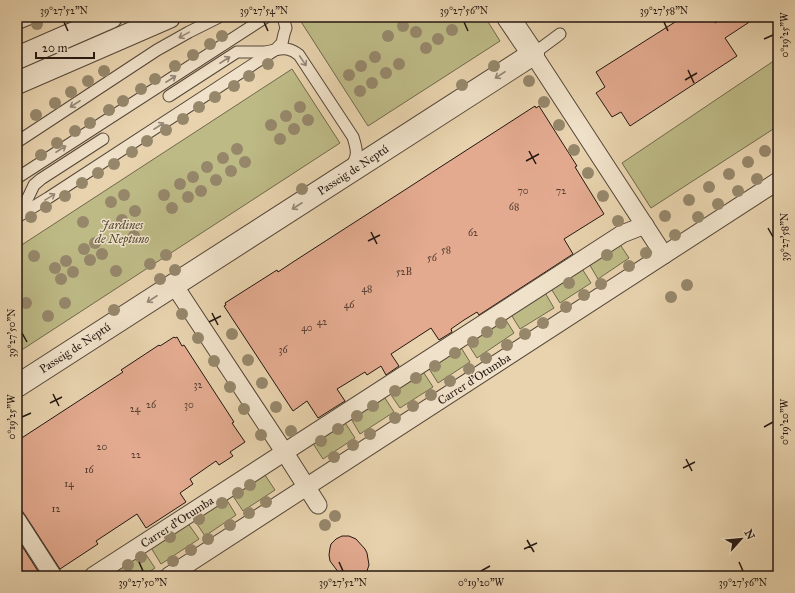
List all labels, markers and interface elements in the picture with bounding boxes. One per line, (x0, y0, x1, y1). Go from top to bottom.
text: 39°27'52"N (40, 5, 89, 17)
text: 39°27'54"N (240, 5, 289, 17)
text: 39°27'56"N (440, 5, 489, 17)
text: 39°27'58"N (640, 5, 689, 17)
text: 0°19'25"W (779, 12, 791, 57)
one-way arrow (179, 31, 191, 39)
scale bar (36, 34, 94, 60)
text: 20 m (42, 41, 68, 55)
one-way arrow (299, 55, 307, 66)
one-way arrow (219, 56, 230, 64)
one-way arrow (495, 71, 506, 79)
one-way arrow (165, 75, 176, 83)
one-way arrow (69, 100, 80, 108)
one-way arrow (153, 122, 164, 130)
street label: Passeig de Neptú (315, 141, 392, 199)
one-way arrow (56, 145, 67, 154)
house number: 70 (517, 185, 529, 197)
house number: 72 (556, 185, 566, 197)
one-way arrow (44, 192, 56, 200)
house number: 68 (509, 201, 519, 213)
one-way arrow (291, 202, 302, 210)
text: 39°27'58"N (779, 212, 791, 261)
park label: Jardines de Neptuno (94, 218, 150, 247)
house number: 62 (468, 227, 478, 239)
house number: 58 (441, 244, 451, 256)
house number: 56 (427, 252, 438, 264)
house number: 52B (396, 266, 412, 278)
house number: 48 (362, 283, 372, 295)
one-way arrow (147, 295, 158, 303)
house number: 46 (344, 299, 355, 311)
text: 39°27'50"N (6, 308, 18, 358)
house number: 42 (317, 316, 327, 328)
street label: Passeig de Neptú (37, 319, 114, 377)
house number: 40 (301, 322, 313, 334)
house number: 36 (278, 344, 288, 356)
street label: Carrer d'Otumba (435, 350, 514, 408)
house number: 32 (194, 379, 203, 391)
text: 0°19'25"W (6, 394, 18, 439)
text: 0°19'20"W (779, 398, 791, 445)
house number: 26 (146, 399, 157, 411)
house number: 30 (184, 399, 194, 411)
house number: 24 (130, 403, 141, 415)
house number: 20 (97, 441, 108, 453)
house number: 22 (131, 449, 141, 461)
house number: 16 (84, 464, 94, 476)
house number: 14 (64, 478, 74, 490)
street label: Carrer d'Otumba (138, 493, 217, 551)
house number: 12 (52, 503, 61, 515)
north arrow (721, 519, 761, 559)
text: N (742, 528, 758, 542)
text: 39°27'50"N (118, 577, 168, 589)
text: 39°27'52"N (319, 577, 368, 589)
text: 0°19'20"W (458, 577, 505, 589)
text: 39°27'56"N (719, 577, 768, 589)

